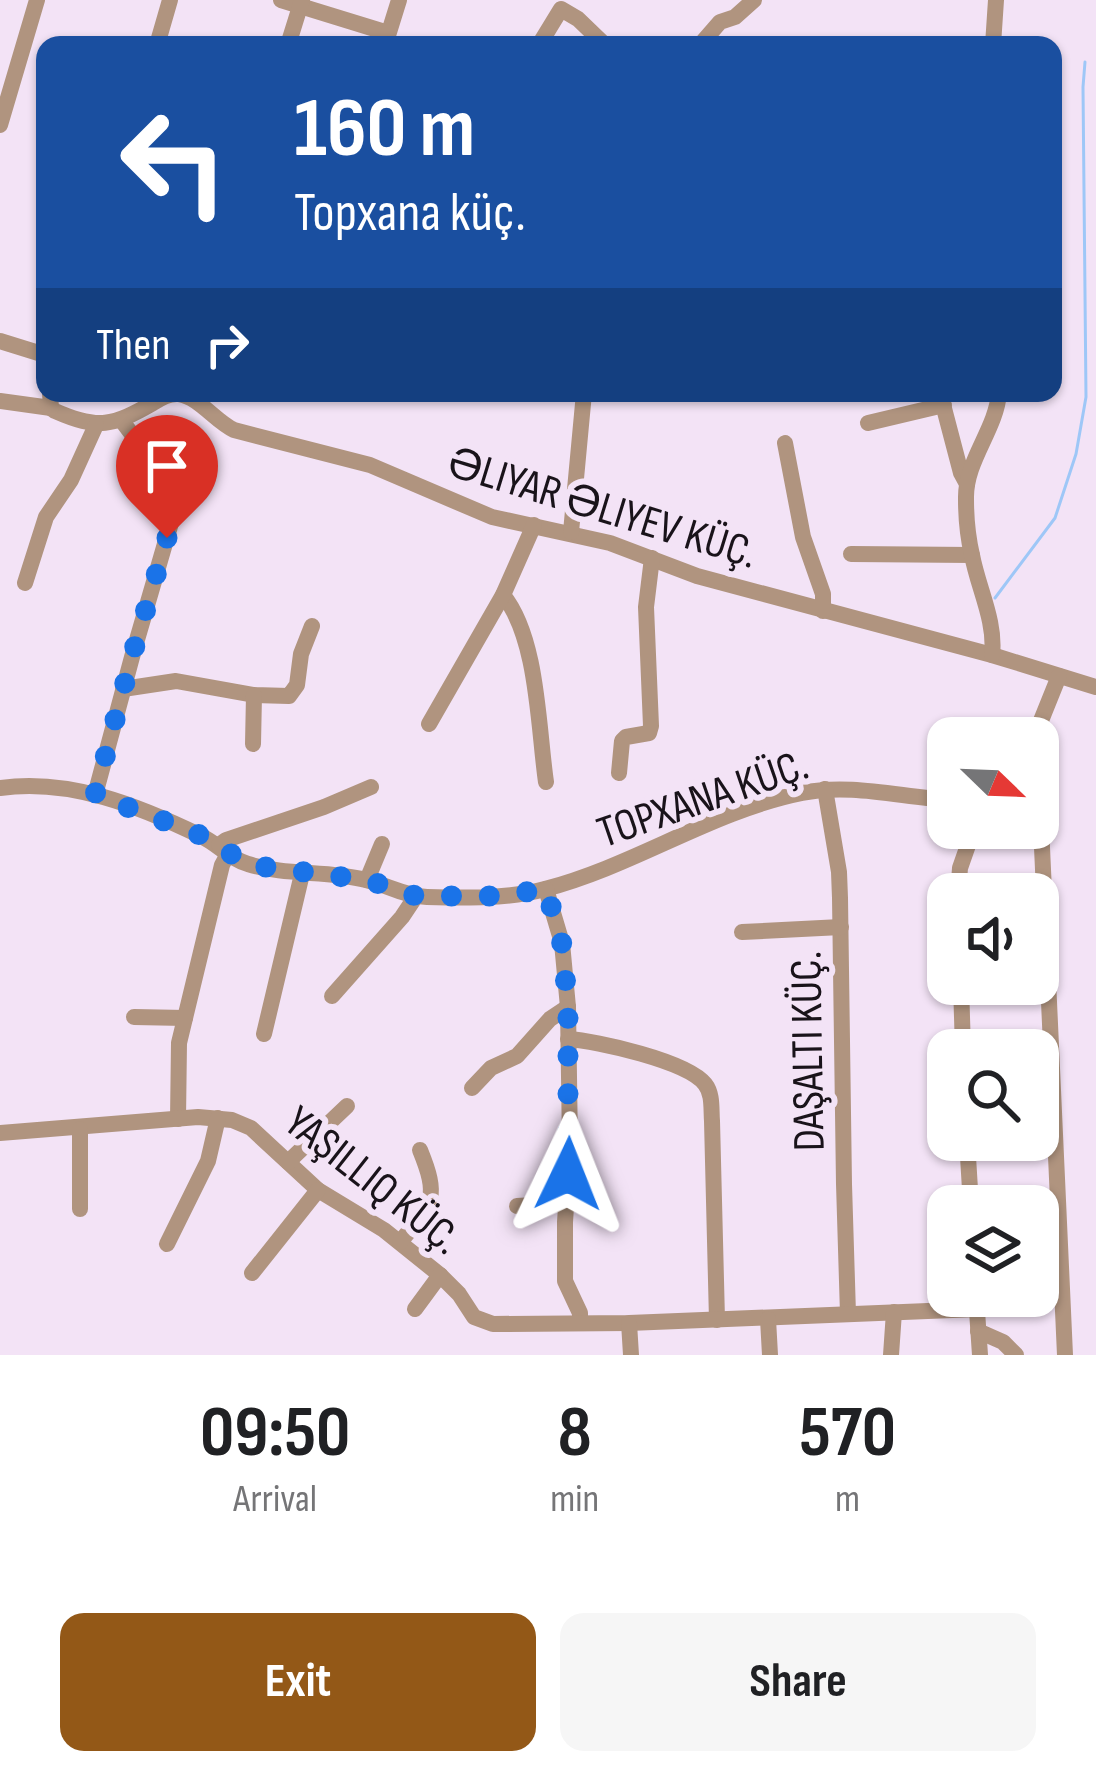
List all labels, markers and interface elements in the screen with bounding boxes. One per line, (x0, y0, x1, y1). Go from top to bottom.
text: 160 m (294, 79, 475, 180)
icon: left (96, 84, 252, 240)
text: Topxana küç. (294, 181, 526, 246)
icon: right (194, 312, 260, 378)
text: Then (96, 318, 170, 373)
pin (116, 415, 218, 538)
icon: arrive (134, 433, 200, 499)
street label: ƏLIYAR ƏLIYEV KÜÇ. (441, 435, 764, 582)
north arrow (927, 717, 1059, 849)
map controls (927, 717, 1059, 1317)
street label: TOPXANA KÜÇ. (590, 738, 815, 861)
button: sound (927, 873, 1059, 1005)
street label: DAŞALTI KÜÇ. (779, 950, 838, 1152)
button: search (927, 1029, 1059, 1161)
street label: YAŞILLIQ KÜÇ. (273, 1095, 472, 1267)
position arrow (505, 1111, 631, 1237)
button: layers (927, 1185, 1059, 1317)
text: 09:50 (200, 1390, 350, 1477)
text: 8 (558, 1390, 592, 1477)
text: 570 (799, 1390, 896, 1477)
text: Arrival (233, 1476, 317, 1523)
text: min (550, 1476, 599, 1523)
text: m (835, 1476, 860, 1523)
button: Exit (60, 1613, 536, 1751)
button: Share (560, 1613, 1036, 1751)

